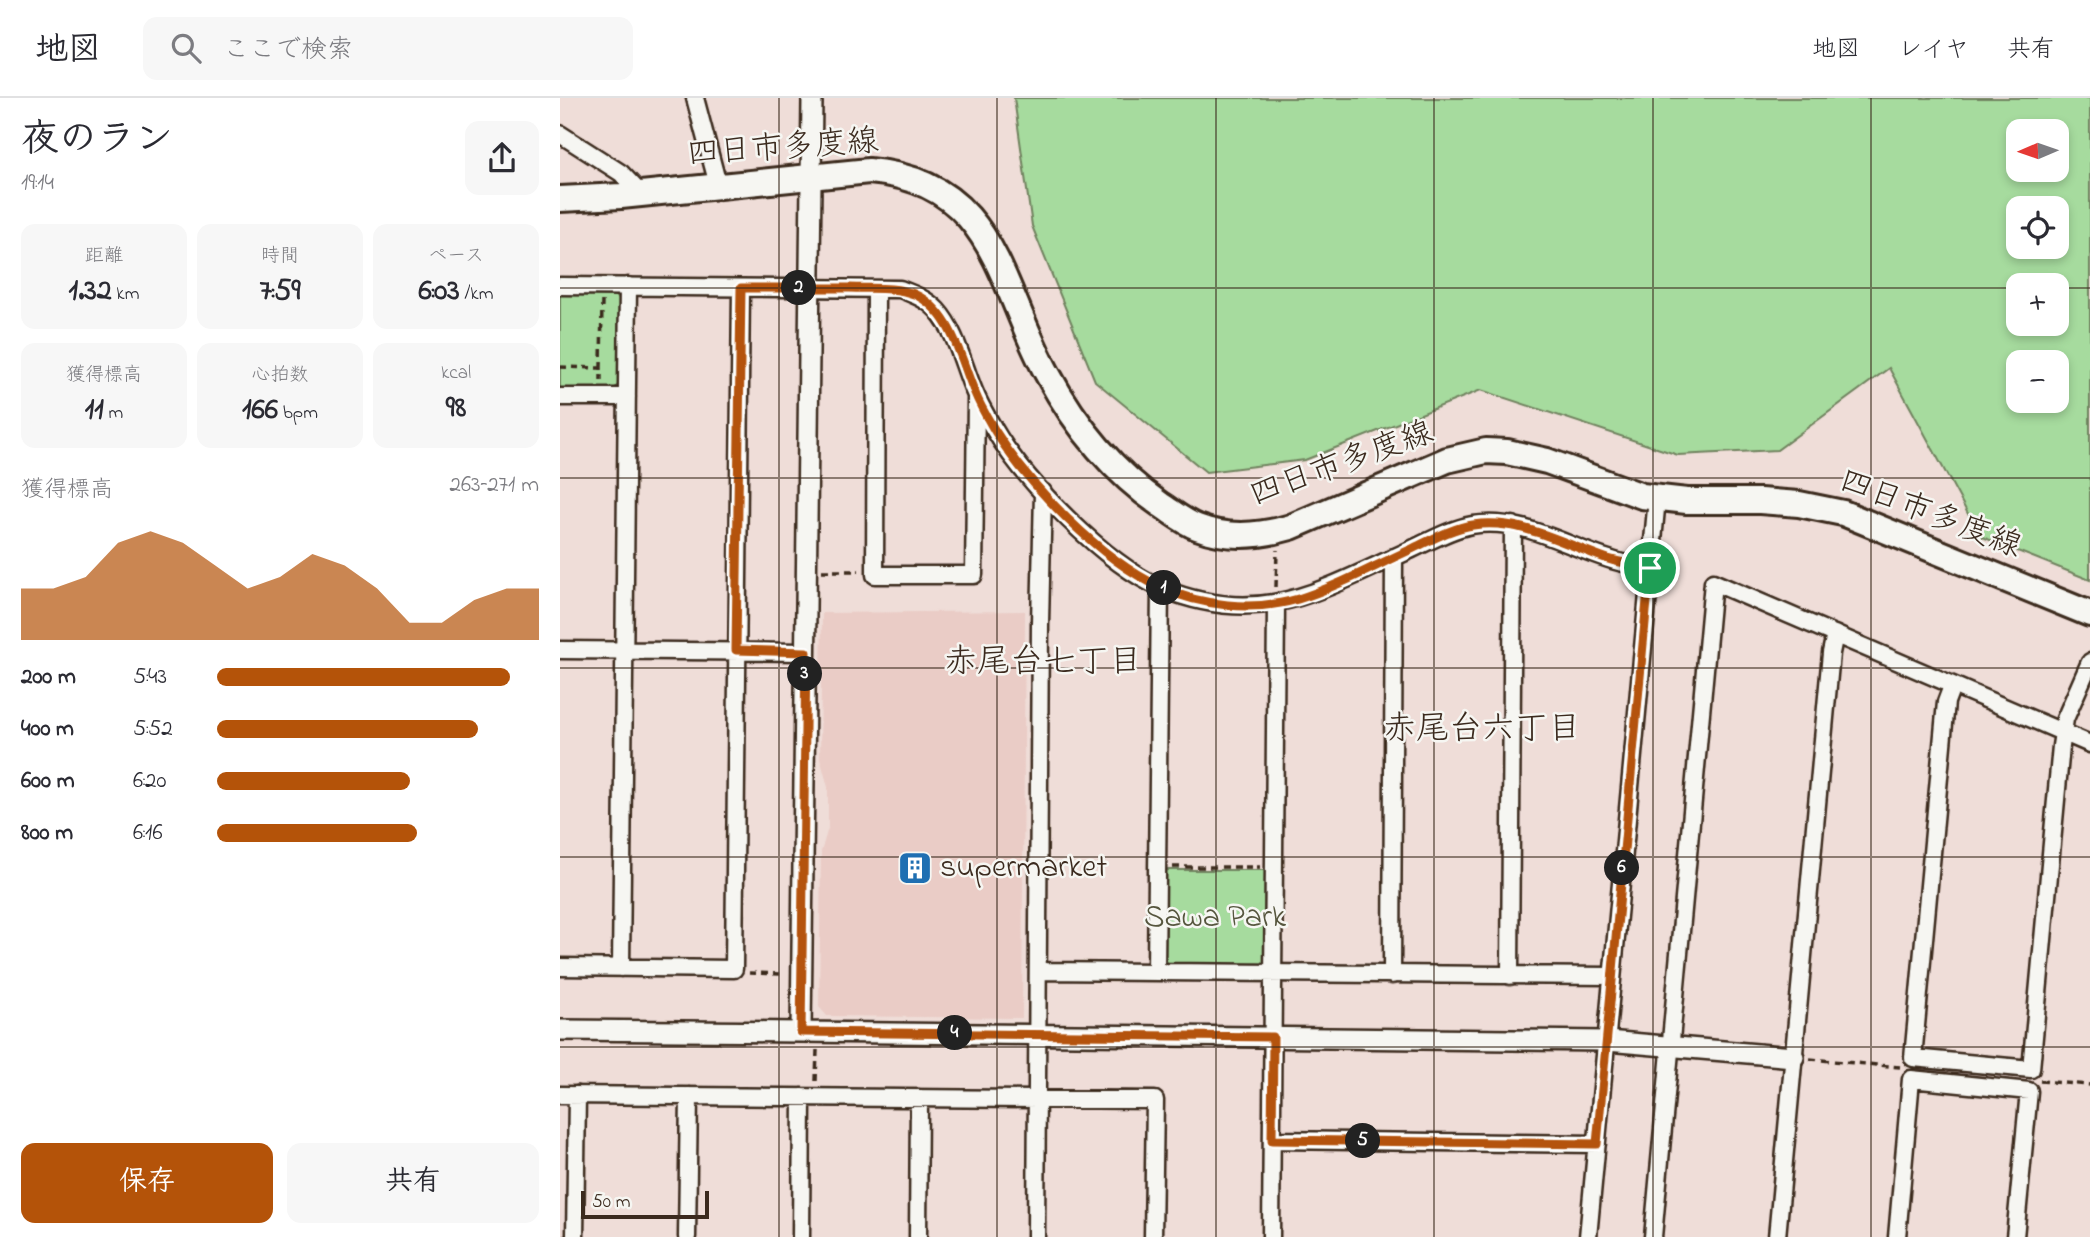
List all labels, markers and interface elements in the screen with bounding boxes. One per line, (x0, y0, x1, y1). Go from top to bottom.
search box (143, 17, 633, 80)
text: 地図 (35, 27, 101, 75)
icon: search (167, 29, 205, 67)
text: ここで検索 (223, 32, 353, 70)
text: 地図 (1812, 33, 1860, 68)
text: レイヤ (1898, 33, 1969, 68)
text: 共有 (2007, 33, 2055, 68)
text: 夜のラン (21, 113, 173, 169)
street label: 四日市多度線 (686, 119, 880, 179)
north arrow (2006, 119, 2068, 182)
map controls (2006, 119, 2069, 413)
button: share (465, 121, 539, 195)
text: 19:14 (21, 167, 54, 200)
button: locate (2006, 196, 2069, 259)
text: 距離 (85, 243, 123, 270)
text: 時間 (261, 243, 299, 270)
text: ペース (428, 243, 484, 270)
text: 1.32 (69, 270, 112, 314)
text: 7:59 (259, 270, 301, 314)
text: 6:03 (419, 270, 460, 314)
pin: 2 (782, 270, 816, 306)
button: + (2006, 273, 2069, 336)
text: 2 (794, 274, 803, 301)
text: km (112, 281, 139, 308)
text: /km (460, 281, 493, 308)
button: − (2006, 350, 2069, 413)
text: kcal (441, 360, 471, 387)
text: 獲得標高 (66, 362, 142, 389)
text: 心拍数 (251, 362, 309, 389)
text: 98 (446, 387, 466, 431)
text: 11 (85, 389, 104, 433)
text: 166 (242, 389, 278, 433)
text: m (104, 400, 123, 427)
text: bpm (278, 400, 318, 427)
street label: 四日市多度線 (1244, 410, 1440, 520)
street label: 四日市多度線 (1832, 459, 2028, 571)
text: 263–271 m (450, 469, 539, 502)
text: 獲得標高 (21, 474, 113, 507)
pin (1620, 538, 1680, 598)
icon: arrive (1631, 549, 1669, 587)
pin: 1 (1146, 570, 1182, 606)
text: 1 (1160, 574, 1167, 601)
district label: 赤尾台七丁目 (944, 639, 1142, 687)
pin: 3 (788, 656, 822, 692)
text: 3 (801, 660, 808, 687)
text: 200 m (21, 661, 76, 694)
text: 5:43 (133, 661, 167, 694)
district label: 赤尾台六丁目 (1383, 706, 1581, 754)
text: 400 m (21, 713, 74, 746)
text: 5:52 (133, 713, 173, 746)
text: 600 m (21, 765, 75, 798)
text: 6:20 (133, 765, 166, 798)
text: 800 m (21, 817, 73, 850)
text: 6:16 (133, 817, 163, 850)
place label: supermarket (940, 845, 1108, 892)
building icon: supermarket (896, 849, 934, 887)
pin: 6 (1604, 850, 1640, 886)
text: 6 (1617, 854, 1626, 881)
park label: Sawa Park (1144, 895, 1287, 942)
pin: 4 (938, 1016, 972, 1051)
text: 4 (951, 1019, 958, 1046)
pin: 5 (1346, 1124, 1380, 1158)
text: 5 (1357, 1127, 1368, 1154)
button: 保存 (21, 1143, 273, 1223)
button: 共有 (287, 1143, 539, 1223)
scale bar (581, 1188, 709, 1220)
text: 50 m (592, 1189, 631, 1216)

